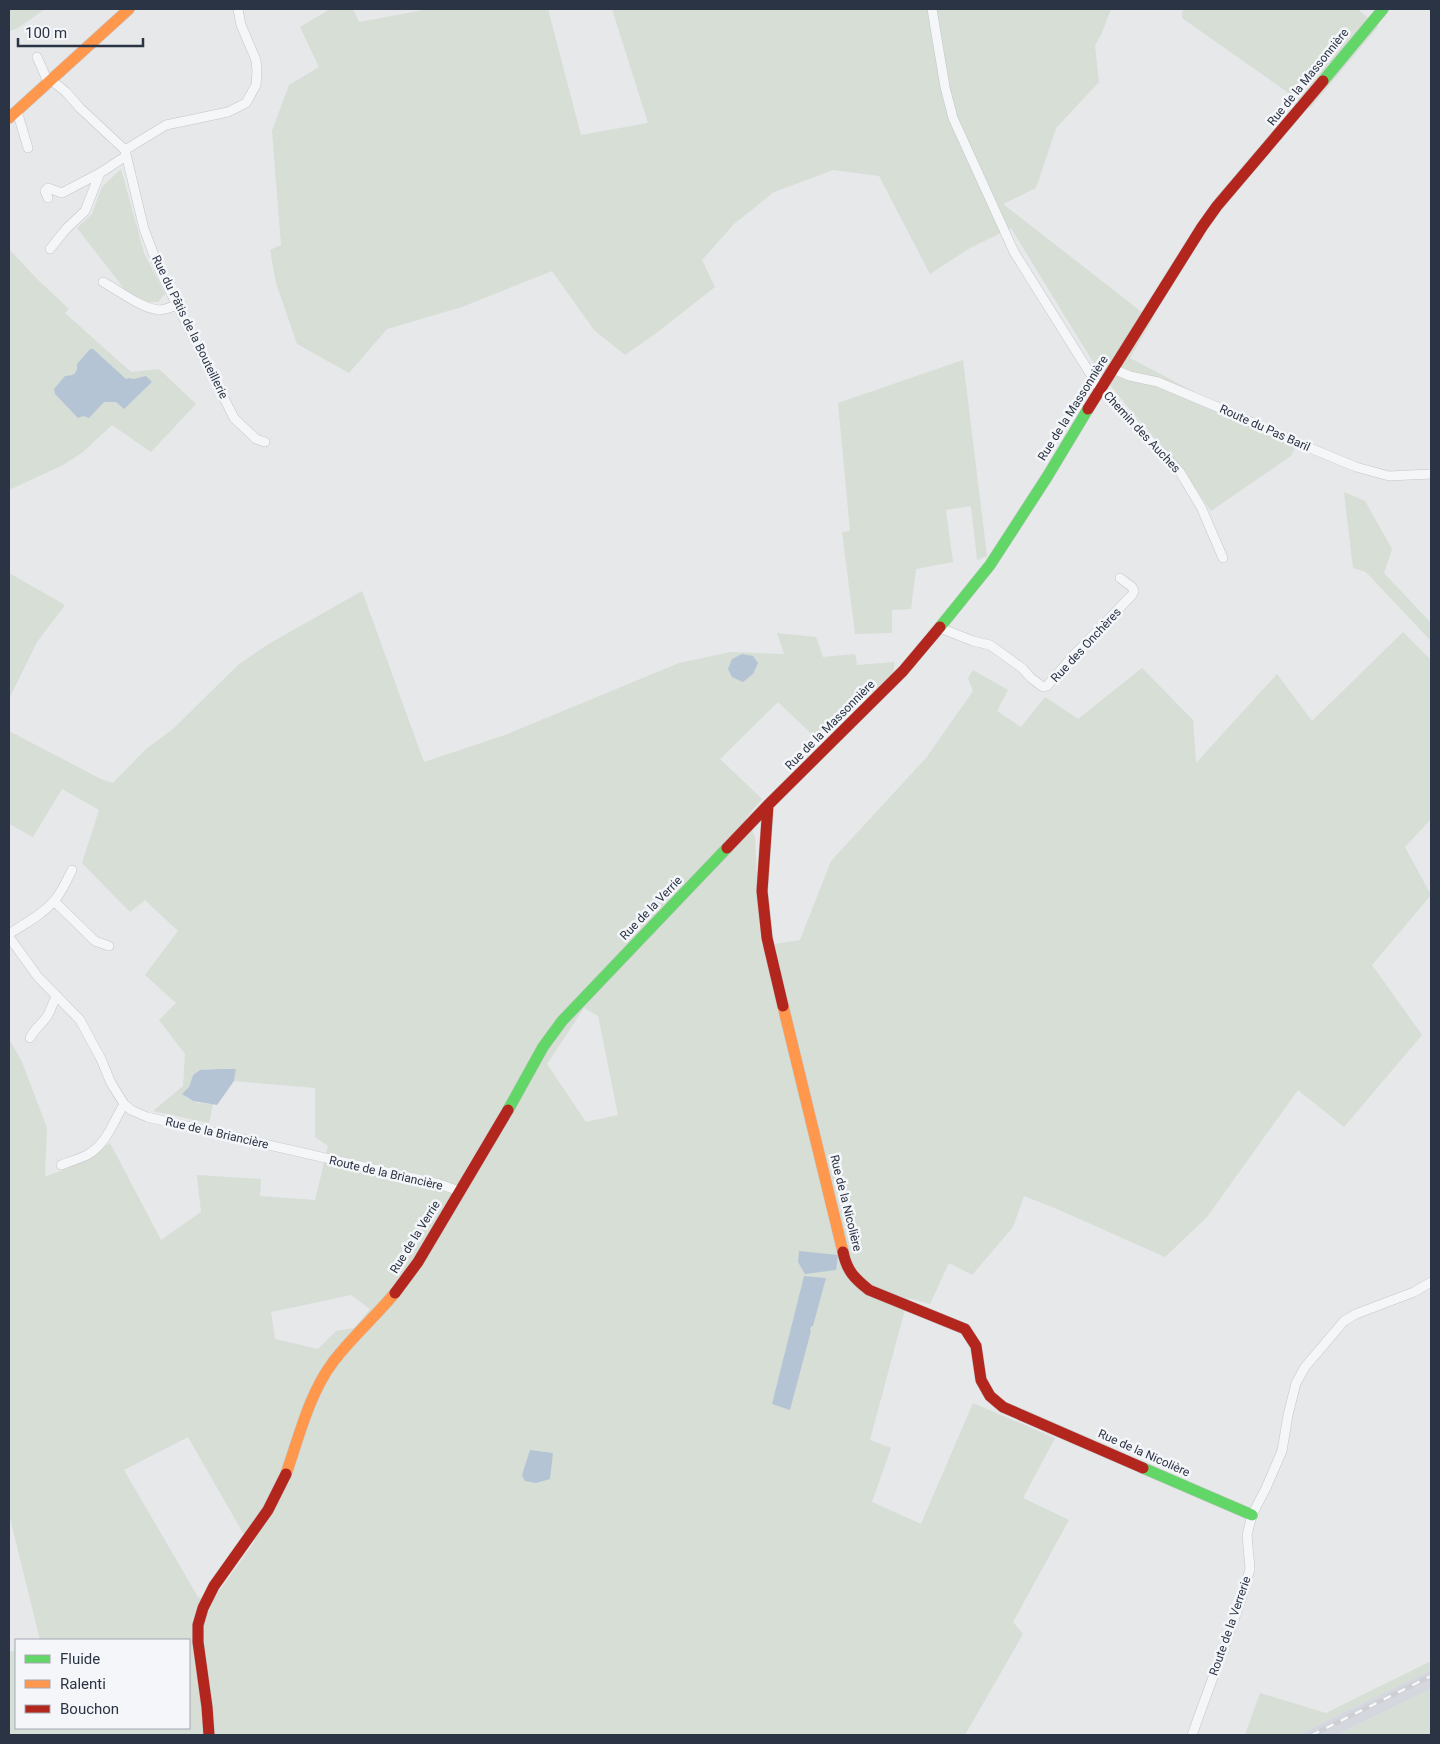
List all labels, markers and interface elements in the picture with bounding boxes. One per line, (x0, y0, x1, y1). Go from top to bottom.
scale bar (18, 15, 142, 47)
text: 100 m (25, 24, 67, 42)
street label: Rue de la Massonnière (1264, 26, 1352, 128)
street label: Rue du Pâtis de la Bouteillerie (149, 253, 231, 401)
street label: Rue de la Massonnière (1035, 353, 1111, 463)
street label: Chemin des Auches (1101, 388, 1183, 476)
street label: Route du Pas Baril (1218, 402, 1312, 454)
street label: Rue des Onchères (1048, 605, 1124, 685)
street label: Rue de la Massonnière (782, 677, 878, 773)
street label: Rue de la Verrie (617, 873, 685, 943)
street label: Rue de la Briancière (164, 1114, 270, 1152)
street label: Route de la Briancière (328, 1153, 444, 1193)
street label: Rue de la Nicolière (827, 1153, 865, 1253)
street label: Rue de la Verrie (387, 1198, 443, 1276)
street label: Rue de la Nicolière (1096, 1426, 1192, 1480)
street label: Route de la Verrerie (1206, 1574, 1254, 1678)
legend (15, 1639, 190, 1729)
text: Fluide (60, 1650, 100, 1668)
text: Ralenti (60, 1675, 106, 1693)
text: Bouchon (60, 1700, 119, 1718)

